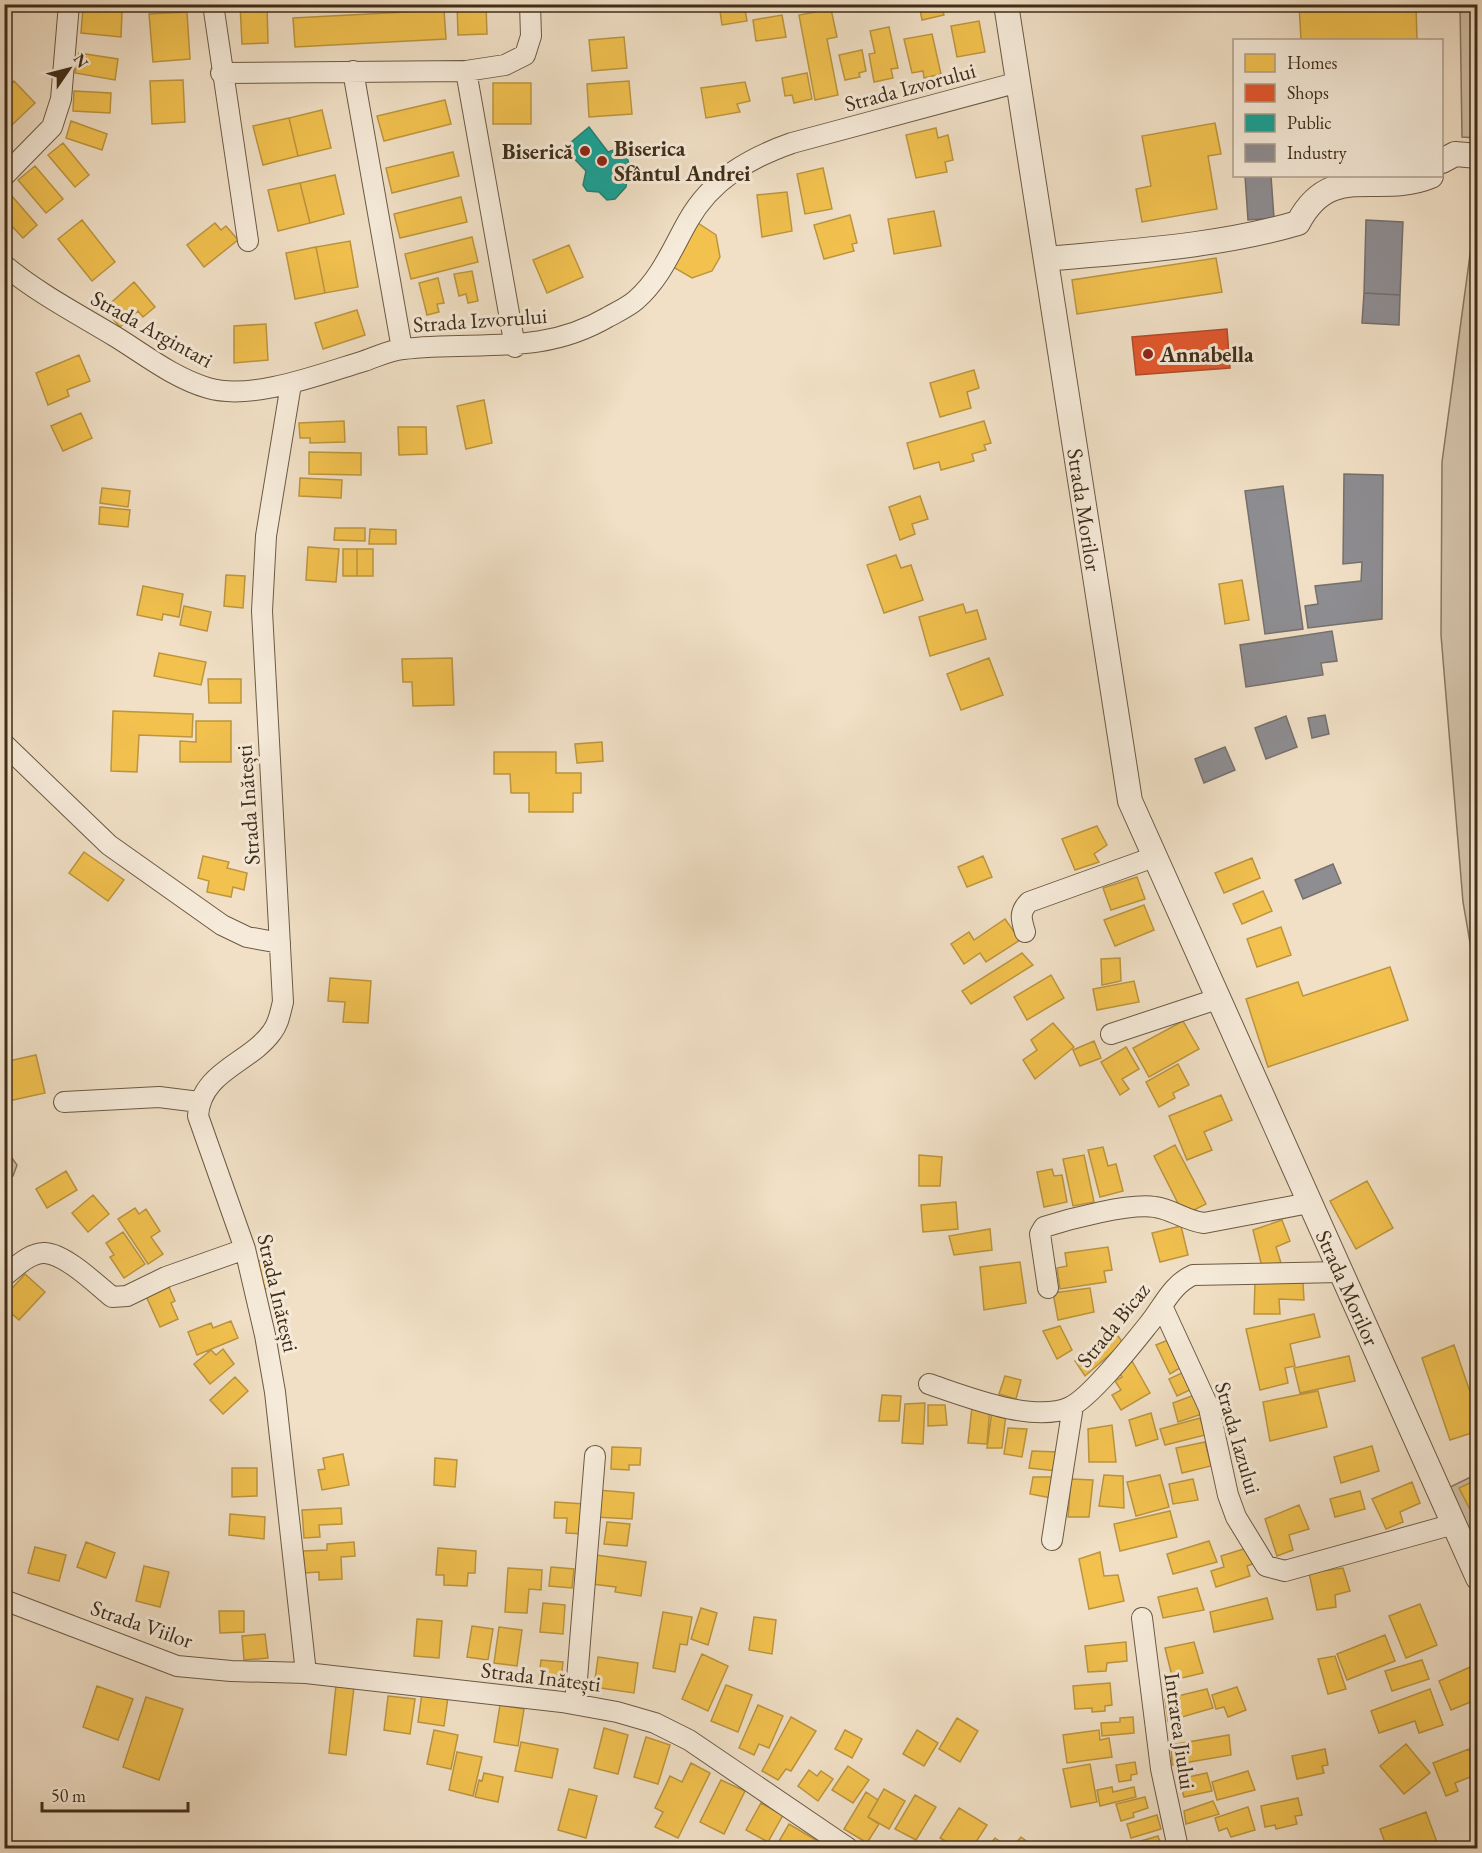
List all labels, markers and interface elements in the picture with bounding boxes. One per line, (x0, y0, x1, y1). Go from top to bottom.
north arrow (39, 39, 99, 99)
legend (1233, 39, 1443, 177)
text: N (69, 49, 93, 72)
text: Homes (1287, 51, 1338, 74)
street label: Strada Izvorului (841, 56, 979, 118)
text: Shops (1287, 81, 1329, 104)
text: Public (1287, 111, 1331, 134)
place label: Biserica Sfântul Andrei (614, 134, 751, 188)
place label: Biserică (502, 137, 573, 166)
text: Industry (1287, 141, 1347, 164)
marker: Biserică (578, 144, 592, 158)
marker: Biserica Sfântul Andrei (595, 154, 609, 168)
street label: Strada Argintari (86, 284, 218, 374)
street label: Strada Izvorului (412, 301, 548, 339)
place label: Annabella (1159, 340, 1254, 369)
marker: Annabella (1141, 347, 1155, 361)
street label: Strada Morilor (1061, 446, 1109, 574)
street label: Strada Inătești (229, 744, 267, 866)
street label: Strada Morilor (1309, 1225, 1387, 1351)
street label: Strada Inătești (250, 1231, 306, 1355)
street label: Strada Bicaz (1070, 1276, 1157, 1373)
street label: Strada Iazului (1208, 1378, 1268, 1498)
street label: Strada Viilor (87, 1593, 198, 1655)
street label: Strada Inătești (480, 1655, 602, 1699)
street label: Intrarea Jiului (1157, 1671, 1203, 1791)
scale bar (42, 1775, 188, 1813)
text: 50 m (51, 1784, 86, 1807)

